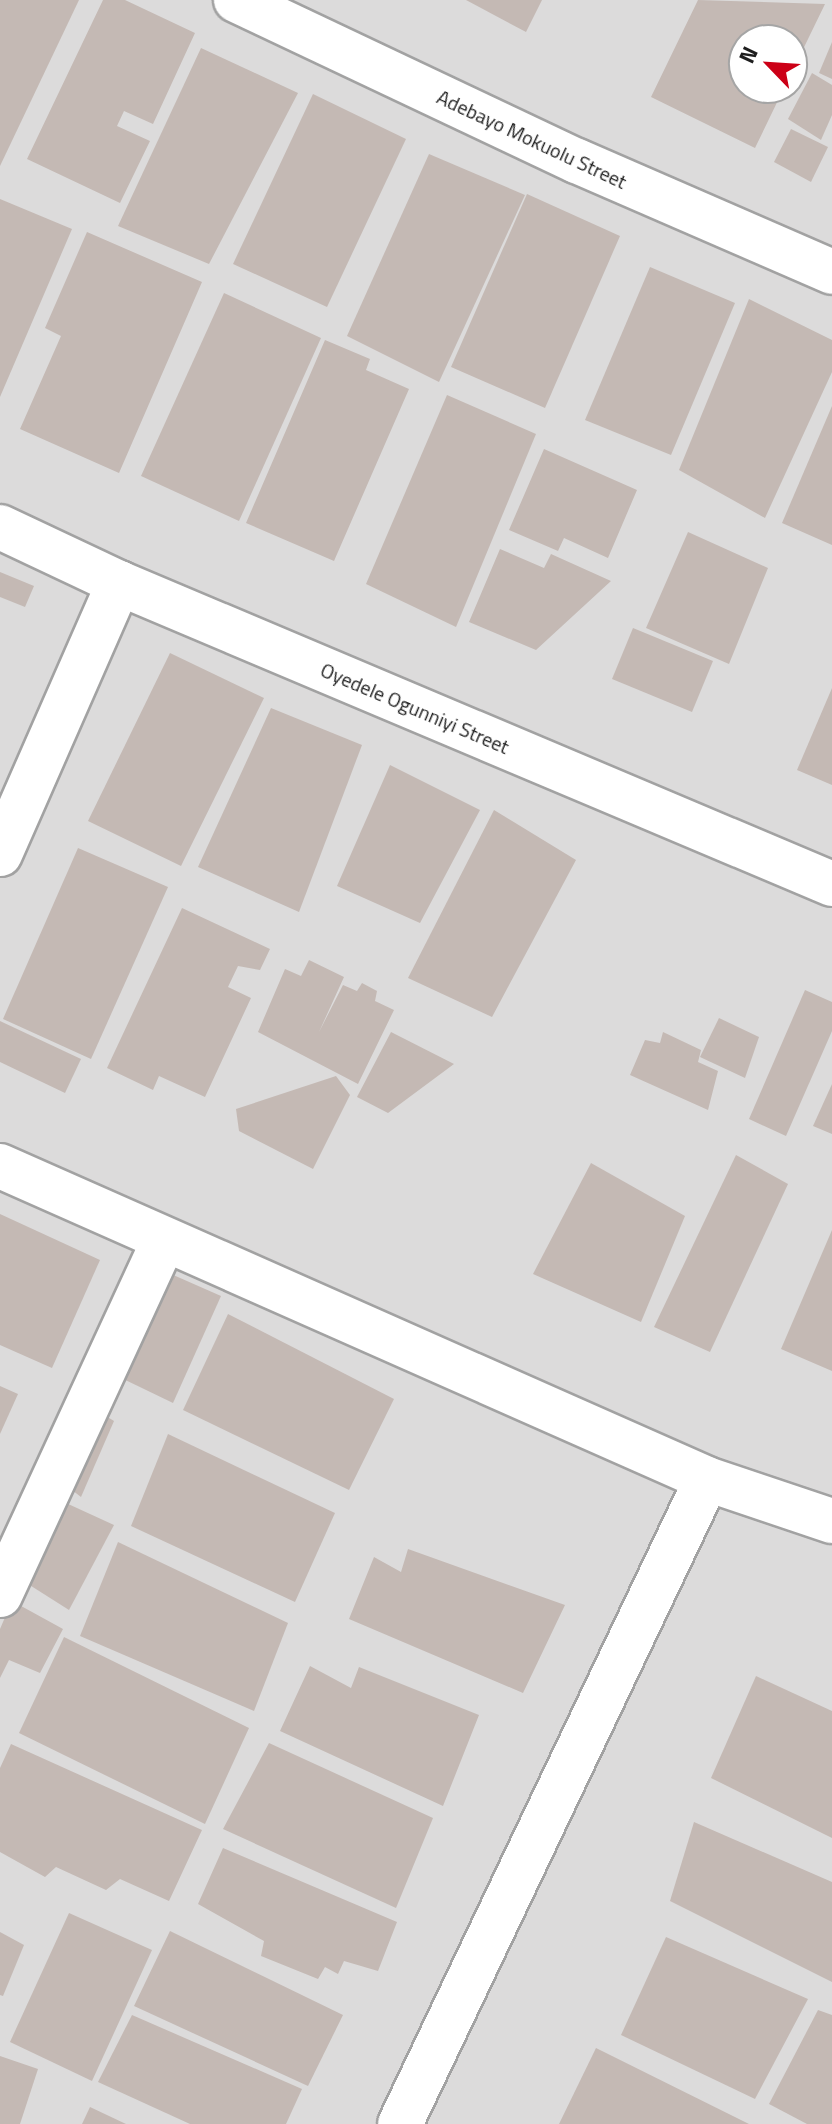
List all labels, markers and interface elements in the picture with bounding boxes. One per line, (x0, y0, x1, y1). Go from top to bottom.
north arrow (728, 24, 808, 104)
text: N (729, 41, 767, 69)
street label: Adebayo Mokuolu Street (433, 84, 631, 194)
street label: Oyedele Ogunniyi Street (317, 657, 513, 759)

